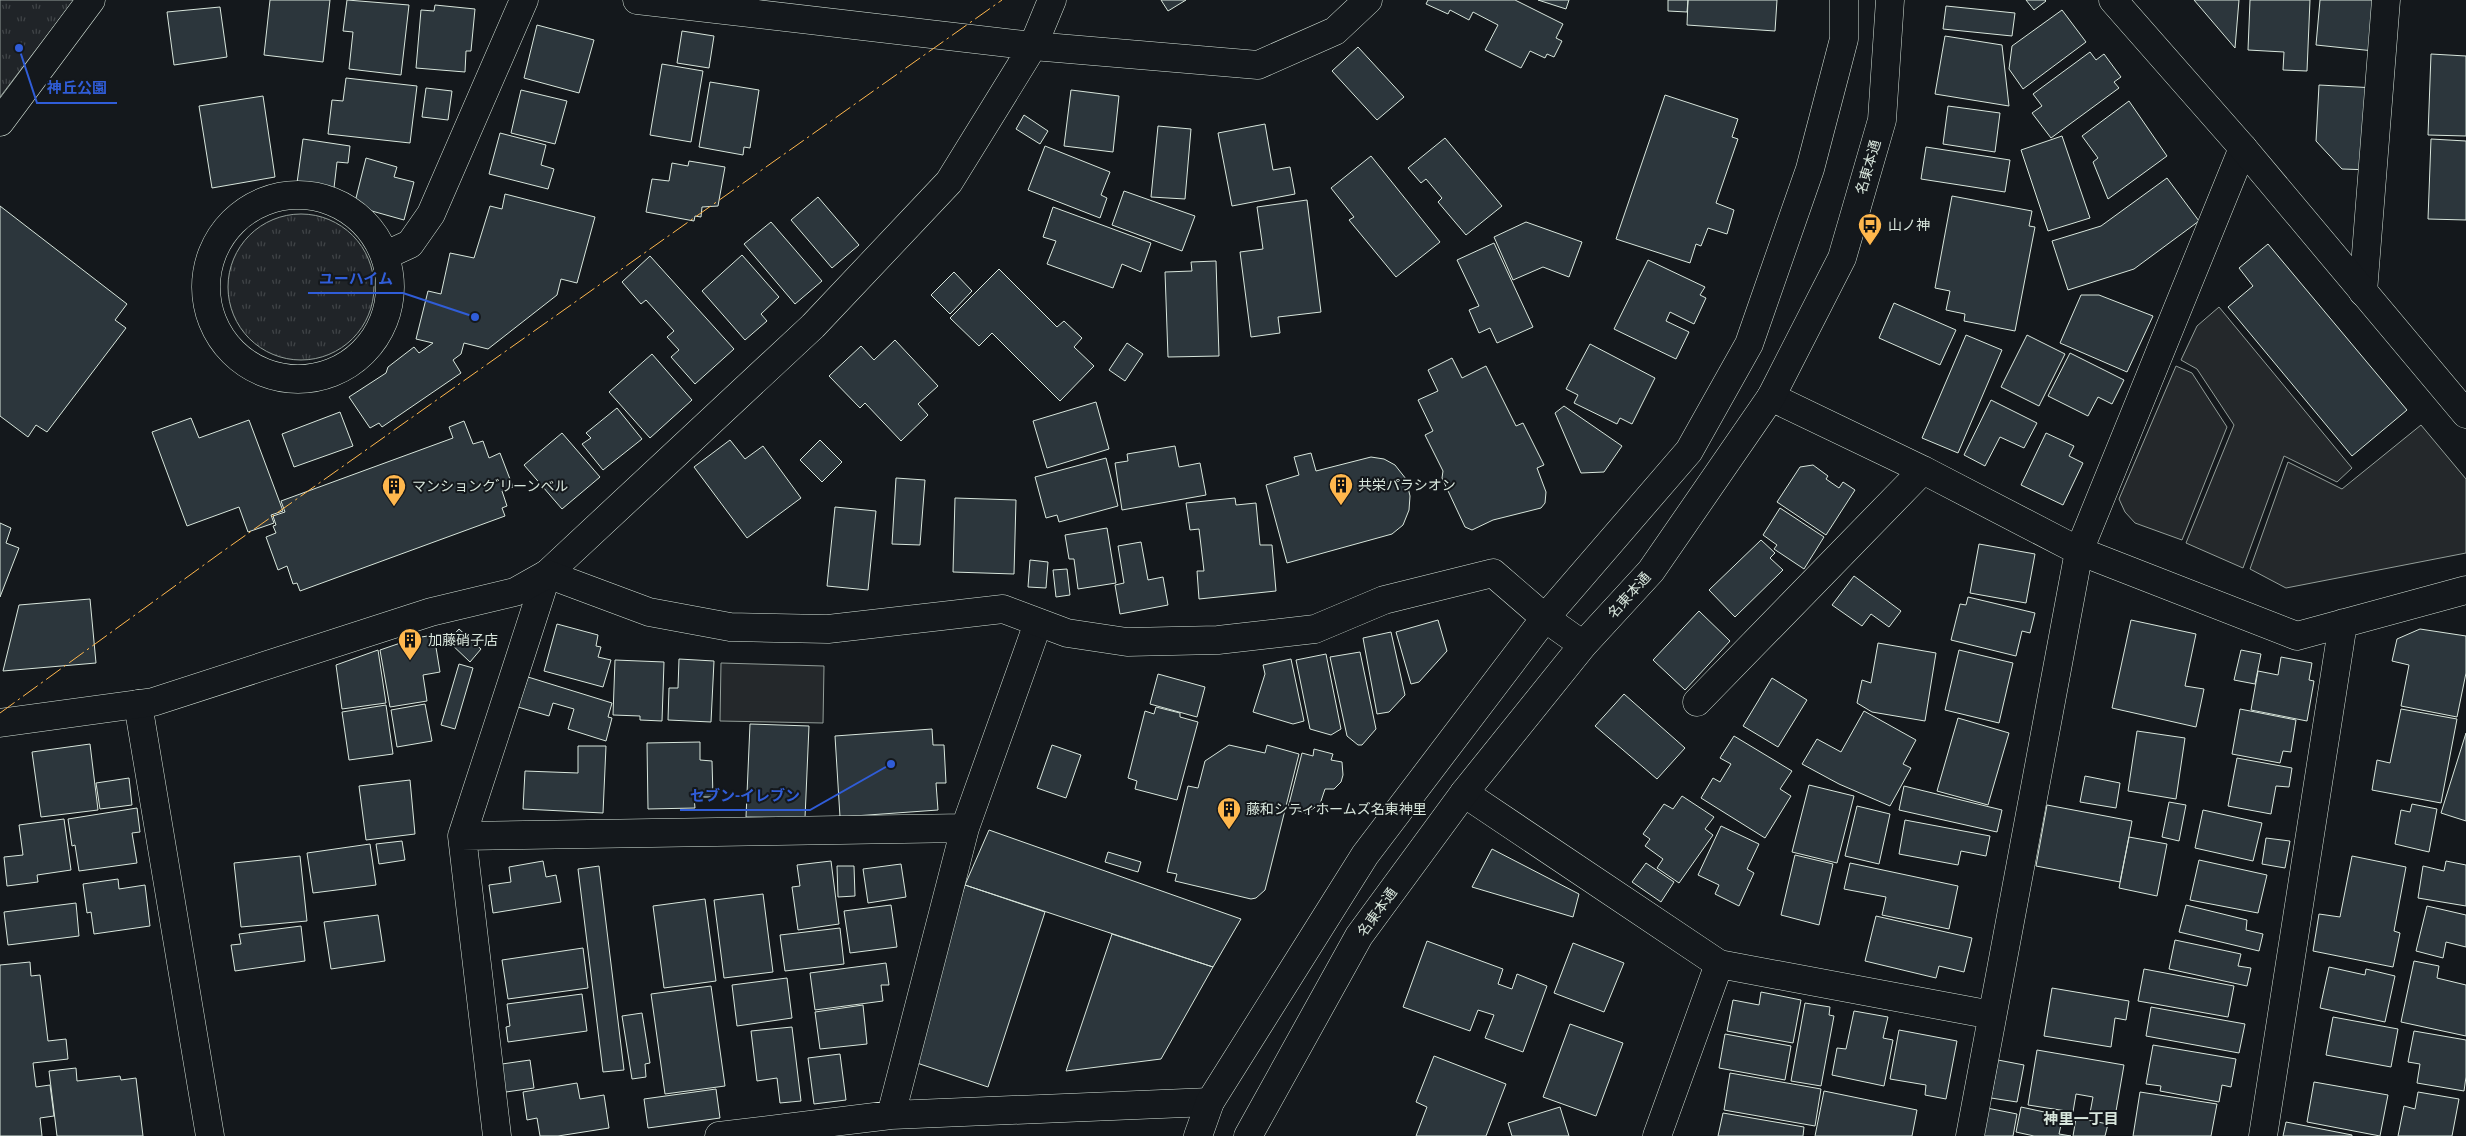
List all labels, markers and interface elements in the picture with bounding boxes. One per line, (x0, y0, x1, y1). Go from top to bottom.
callout: 神丘公園 (37, 73, 117, 103)
text: 神丘公園 (46, 75, 107, 98)
street label: 名東本通 (1850, 137, 1884, 196)
bus stop icon: 山ノ神 (1857, 212, 1883, 246)
place label: 山ノ神 (1888, 214, 1930, 234)
callout: ユーハイム (308, 263, 403, 293)
text: ユーハイム (319, 266, 393, 289)
building icon: 共栄パラシオン (1328, 472, 1354, 506)
building icon: マンションク ゙リーンベル (381, 473, 407, 507)
place label: 共栄パラシオン (1358, 474, 1456, 494)
place label: マンションク ゙リーンベル (412, 475, 568, 495)
street label: 名東本通 (1602, 567, 1654, 622)
building icon: 加藤硝子店 (397, 627, 423, 661)
place label: 加藤硝子店 (428, 629, 498, 649)
callout: セブン-イレブン (680, 780, 810, 810)
text: セブン-イレブン (690, 783, 800, 806)
building icon: 藤和シティホームズ名東神里 (1216, 796, 1242, 830)
place label: 藤和シティホームズ名東神里 (1246, 798, 1427, 818)
street label: 名東本通 (1352, 883, 1401, 940)
district label: 神里一丁目 (2042, 1106, 2119, 1129)

